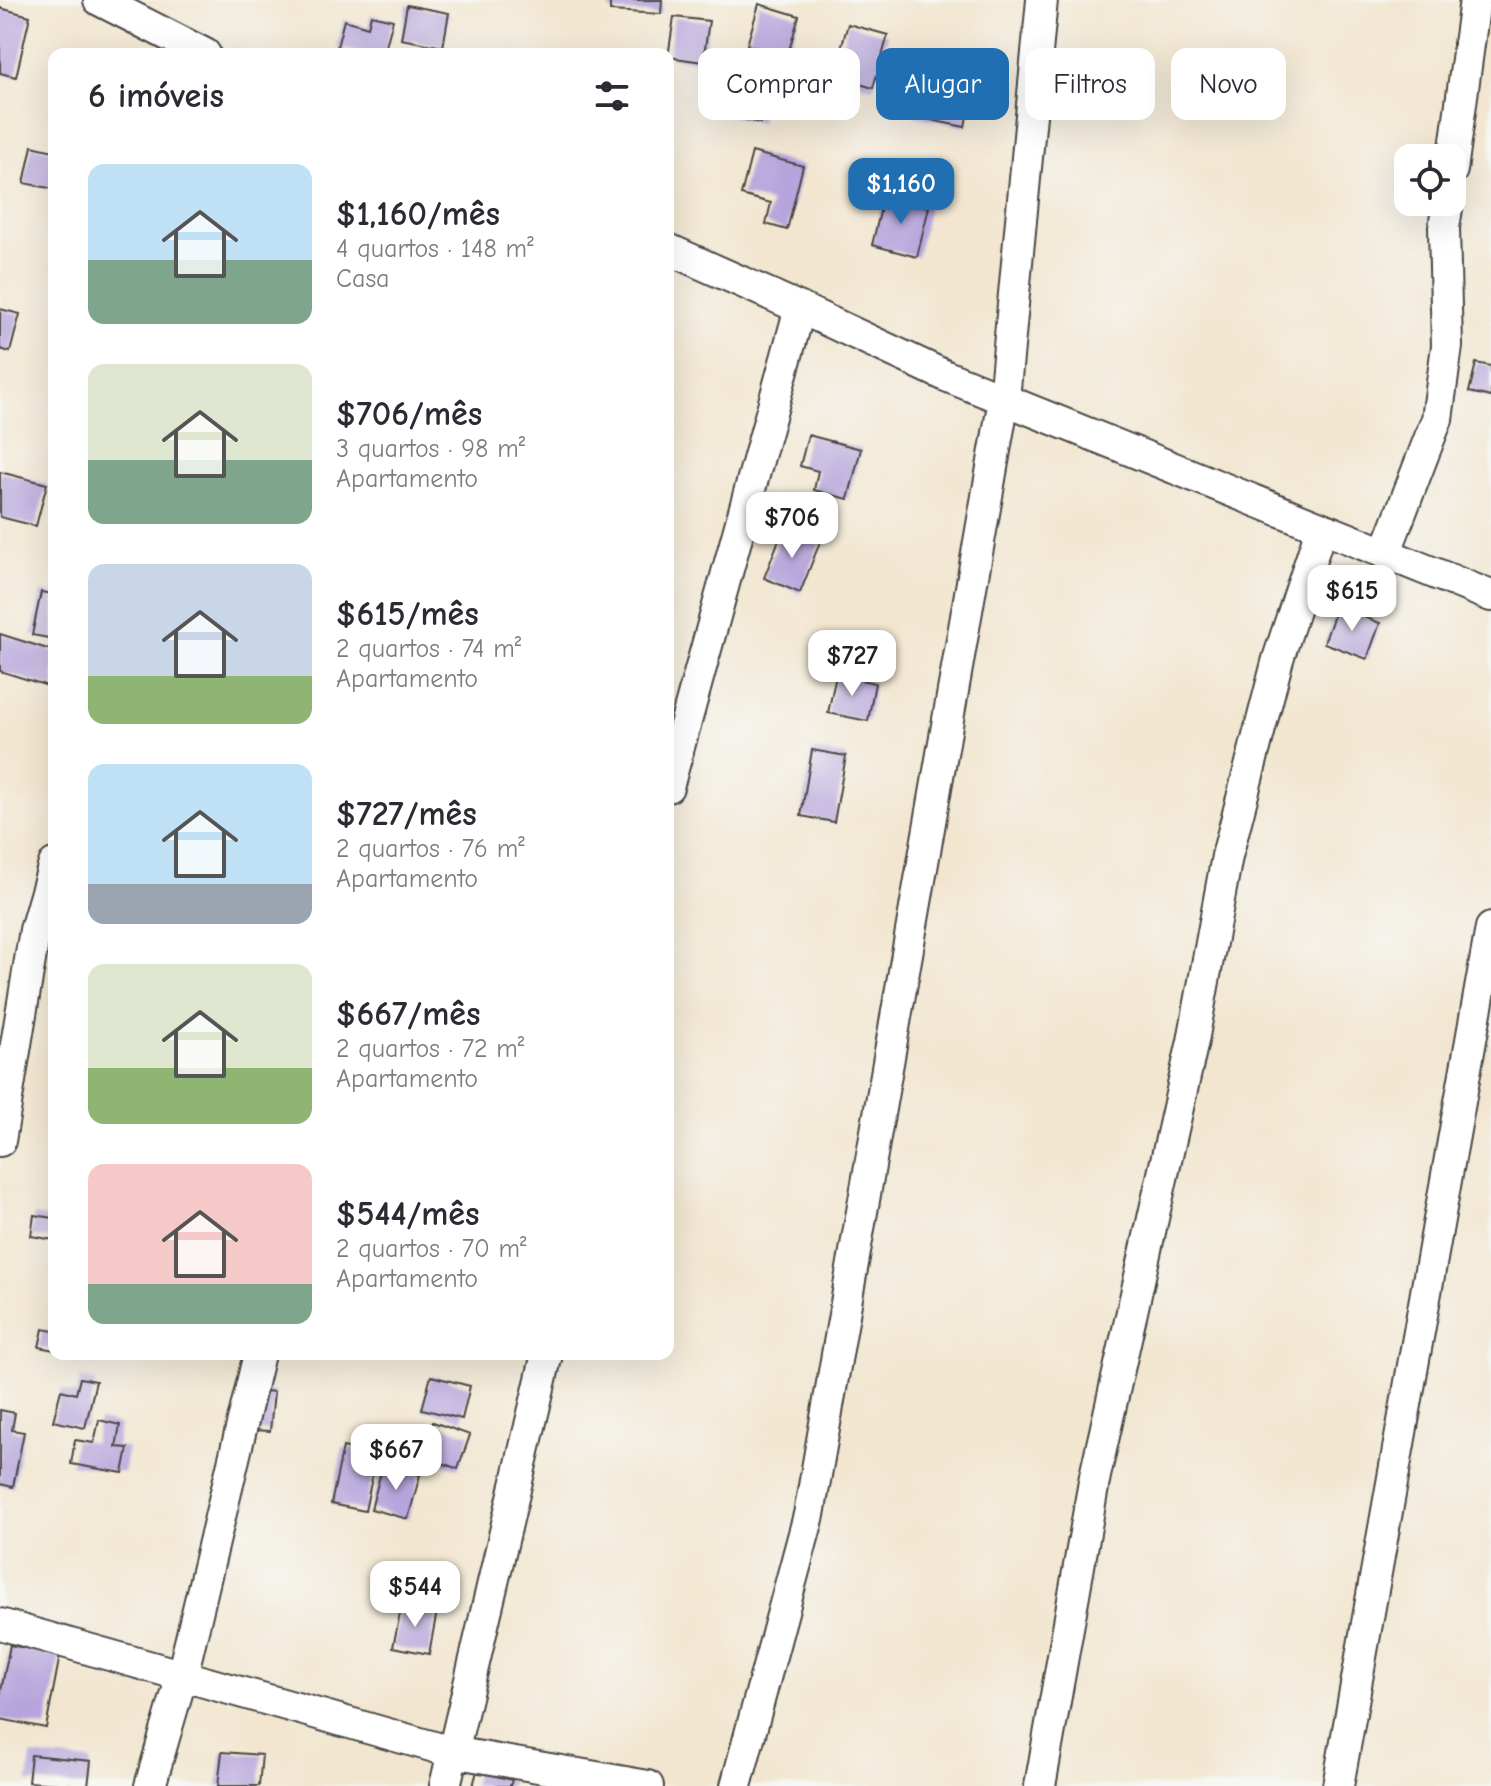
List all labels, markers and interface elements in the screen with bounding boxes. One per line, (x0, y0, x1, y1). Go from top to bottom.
chip: Comprar (698, 48, 860, 120)
chip: Alugar (876, 48, 1009, 120)
chip: Filtros (1025, 48, 1155, 120)
chip: Novo (1171, 48, 1286, 120)
icon: filters (590, 74, 634, 118)
text: 6 imóveis (88, 76, 224, 116)
map controls (1394, 144, 1466, 216)
button: locate (1394, 144, 1466, 216)
pin: $1,160 (836, 158, 966, 226)
text: $1,160 (866, 169, 936, 199)
text: $1,160/mês (336, 194, 500, 234)
icon: home (152, 196, 248, 292)
text: 4 quartos · 148 m² (336, 234, 534, 264)
text: Casa (336, 264, 390, 294)
text: $706/mês (336, 394, 482, 434)
icon: home (152, 396, 248, 492)
text: 3 quartos · 98 m² (336, 434, 525, 464)
text: Apartamento (336, 464, 478, 494)
pin: $706 (745, 492, 839, 560)
text: $706 (764, 503, 820, 533)
pin: $615 (1305, 565, 1399, 633)
text: $615 (1325, 576, 1379, 606)
text: $615/mês (336, 594, 479, 634)
icon: home (152, 596, 248, 692)
pin: $727 (805, 630, 899, 698)
text: 2 quartos · 74 m² (336, 634, 521, 664)
text: $727 (826, 641, 878, 671)
text: Apartamento (336, 664, 478, 694)
text: $727/mês (336, 794, 477, 834)
icon: home (152, 796, 248, 892)
text: 2 quartos · 76 m² (336, 834, 525, 864)
text: Apartamento (336, 864, 478, 894)
text: $667/mês (336, 994, 480, 1034)
icon: home (152, 996, 248, 1092)
text: 2 quartos · 72 m² (336, 1034, 524, 1064)
text: Apartamento (336, 1064, 478, 1094)
text: $544/mês (336, 1194, 480, 1234)
icon: home (152, 1196, 248, 1292)
text: 2 quartos · 70 m² (336, 1234, 527, 1264)
text: Apartamento (336, 1264, 478, 1294)
pin: $667 (349, 1424, 443, 1492)
text: $667 (369, 1435, 423, 1465)
pin: $544 (368, 1561, 462, 1629)
text: $544 (388, 1572, 442, 1602)

